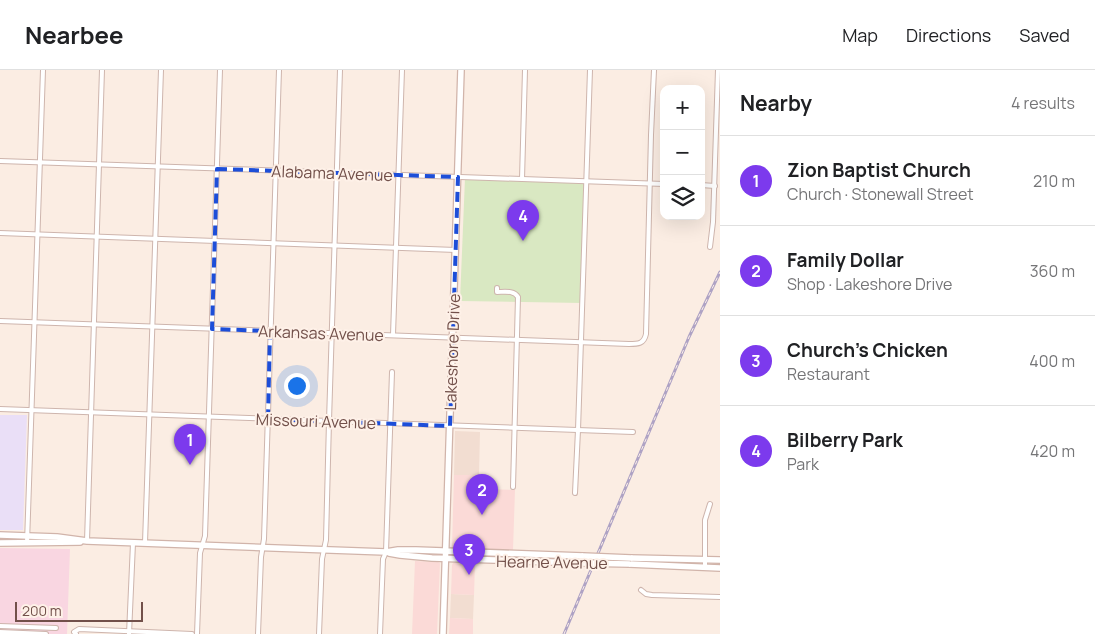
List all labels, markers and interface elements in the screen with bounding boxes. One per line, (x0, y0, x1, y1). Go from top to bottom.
text: Nearbee (25, 18, 124, 51)
text: Map (842, 23, 878, 47)
text: Directions (906, 23, 991, 47)
text: Saved (1019, 23, 1070, 47)
map controls (660, 85, 705, 220)
button: + (660, 85, 705, 130)
text: Nearby (740, 89, 812, 117)
text: 4 results (1011, 92, 1075, 114)
button: − (660, 130, 705, 175)
text: Zion Baptist Church (787, 157, 971, 183)
street label: Alabama Avenue (271, 160, 393, 186)
text: 1 (752, 170, 760, 192)
text: 210 m (1033, 170, 1075, 192)
button: layers (660, 175, 705, 220)
text: Church · Stonewall Street (787, 183, 974, 205)
pin: 4 (507, 200, 539, 241)
text: Family Dollar (787, 247, 904, 273)
text: 2 (751, 260, 761, 282)
text: 360 m (1030, 260, 1075, 282)
text: Shop · Lakeshore Drive (787, 273, 952, 295)
street label: Lakeshore Drive (439, 293, 465, 411)
street label: Arkansas Avenue (258, 320, 384, 346)
text: Church's Chicken (787, 337, 948, 363)
text: 3 (751, 350, 761, 372)
text: 400 m (1029, 350, 1075, 372)
text: Restaurant (787, 363, 870, 385)
your location (284, 373, 310, 399)
street label: Missouri Avenue (255, 408, 377, 434)
pin: 1 (174, 424, 206, 465)
text: Bilberry Park (787, 427, 903, 453)
text: 4 (751, 440, 761, 462)
text: 420 m (1030, 440, 1075, 462)
text: Park (787, 453, 819, 475)
pin: 2 (466, 474, 498, 515)
pin: 3 (453, 534, 485, 575)
street label: Hearne Avenue (496, 550, 608, 574)
scale bar (15, 599, 142, 622)
text: 200 m (22, 601, 62, 620)

